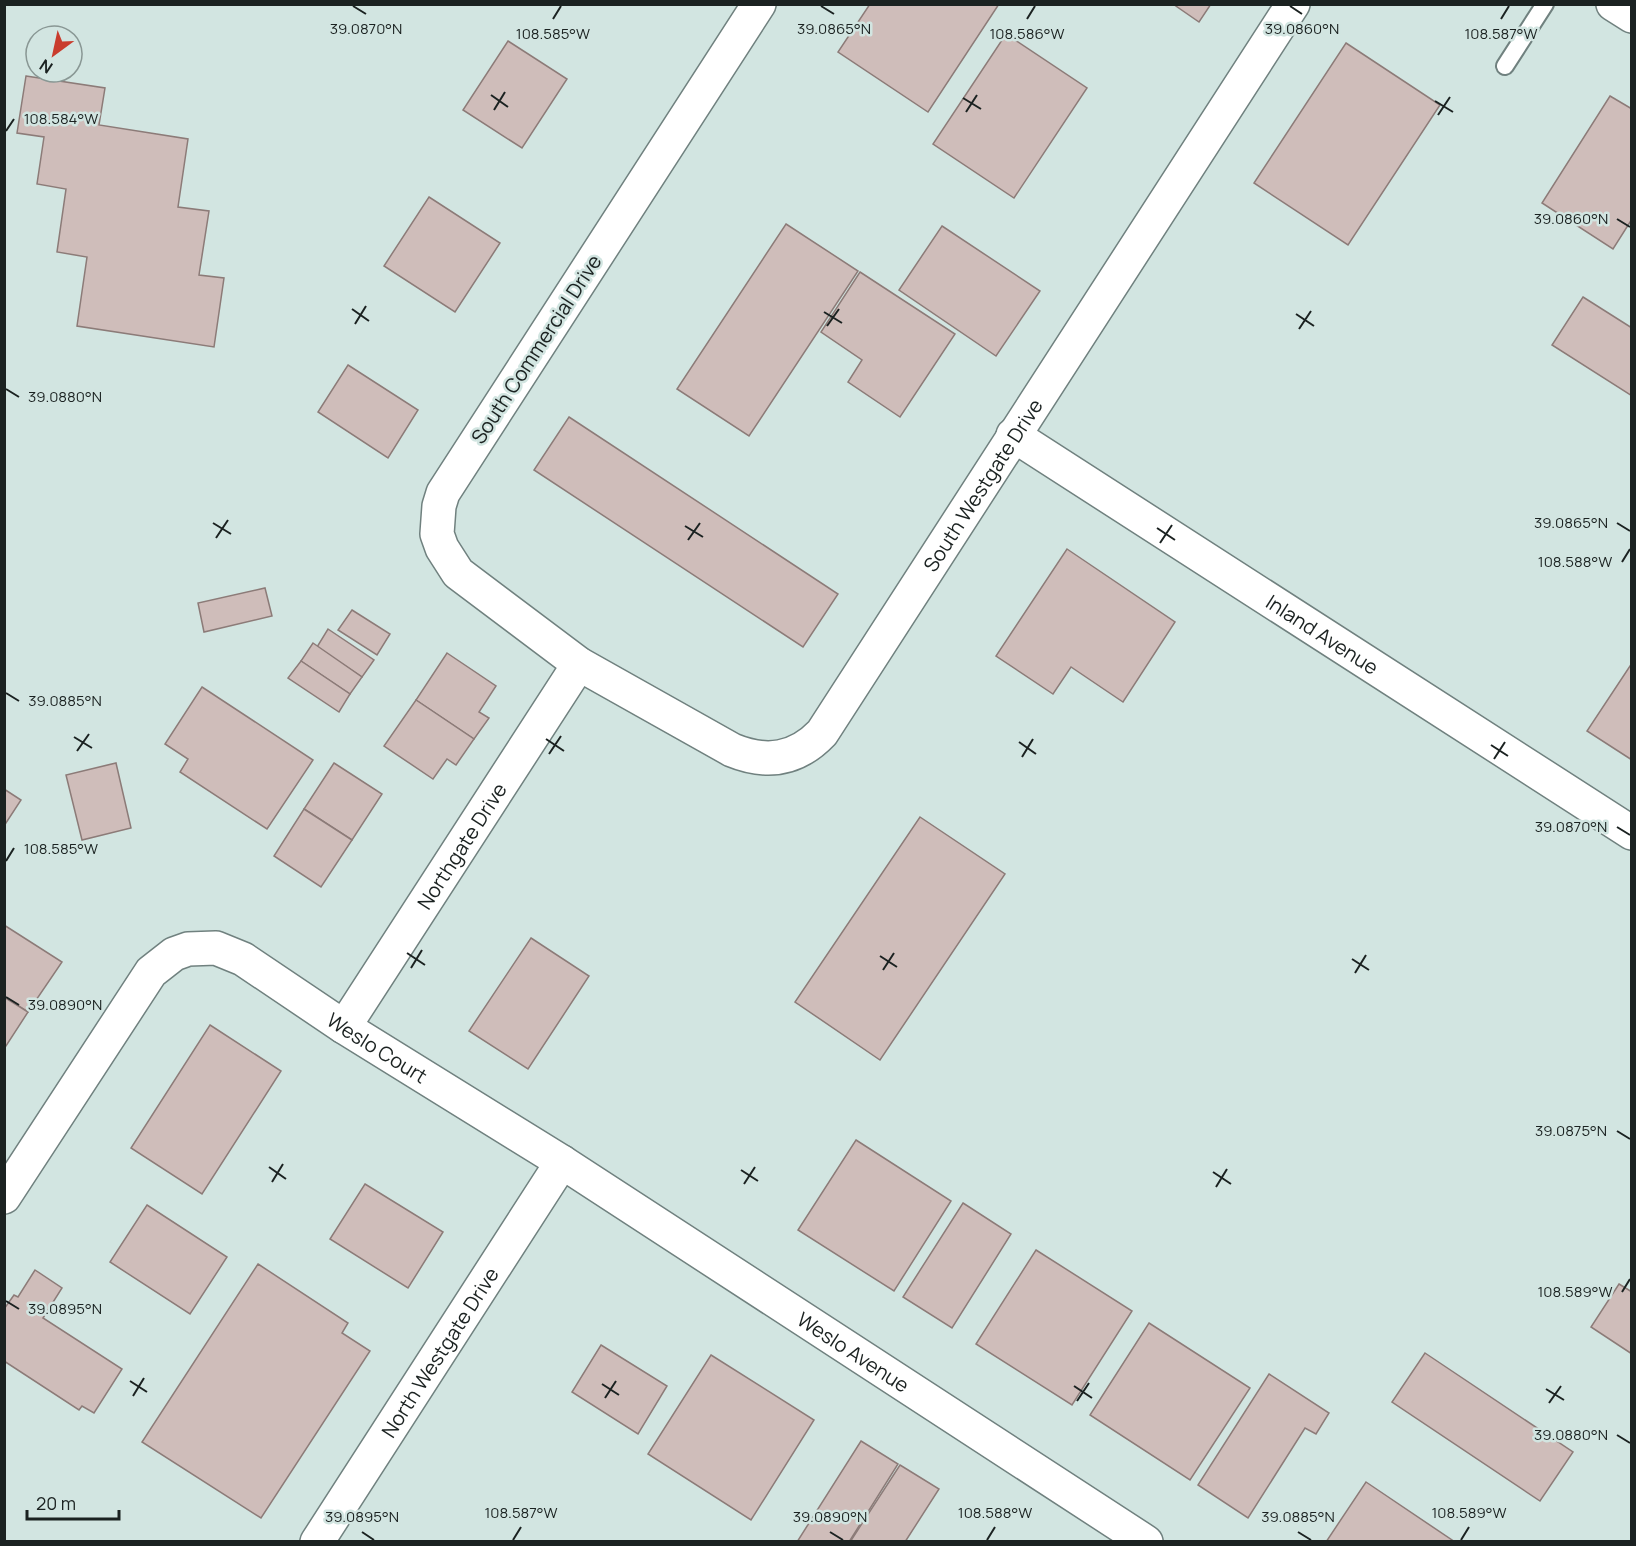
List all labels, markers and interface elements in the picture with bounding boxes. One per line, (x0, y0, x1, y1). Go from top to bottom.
text: 39.0870°N (330, 18, 402, 39)
text: 39.0865°N (797, 18, 871, 39)
text: 39.0860°N (1265, 18, 1339, 39)
text: 108.585°W (516, 23, 590, 44)
text: 108.586°W (990, 23, 1064, 44)
text: 108.587°W (1464, 23, 1538, 44)
north arrow (24, 24, 84, 84)
text: N (35, 54, 57, 79)
text: 108.584°W (24, 108, 98, 129)
text: 39.0860°N (1534, 208, 1608, 229)
street label: South Commercial Drive (465, 249, 607, 449)
text: 39.0880°N (28, 386, 102, 407)
street label: South Westgate Drive (917, 393, 1048, 577)
text: 39.0865°N (1534, 512, 1608, 533)
text: 108.588°W (1538, 551, 1612, 572)
street label: Inland Avenue (1261, 588, 1384, 680)
text: 39.0885°N (28, 690, 102, 711)
street label: Northgate Drive (410, 777, 512, 914)
text: 39.0870°N (1535, 816, 1607, 837)
text: 108.585°W (24, 838, 98, 859)
text: 39.0890°N (28, 994, 102, 1015)
street label: Weslo Court (322, 1006, 433, 1089)
text: 39.0875°N (1535, 1120, 1607, 1141)
street label: North Westgate Drive (375, 1262, 504, 1442)
text: 108.589°W (1538, 1281, 1612, 1302)
text: 39.0895°N (28, 1298, 102, 1319)
street label: Weslo Avenue (792, 1305, 915, 1398)
text: 39.0880°N (1534, 1424, 1608, 1445)
scale bar (27, 1483, 118, 1521)
text: 20 m (36, 1491, 76, 1515)
text: 108.587°W (484, 1502, 558, 1523)
text: 108.588°W (958, 1502, 1032, 1523)
text: 108.589°W (1432, 1502, 1506, 1523)
text: 39.0895°N (325, 1506, 399, 1527)
text: 39.0890°N (793, 1506, 867, 1527)
text: 39.0885°N (1261, 1506, 1335, 1527)

